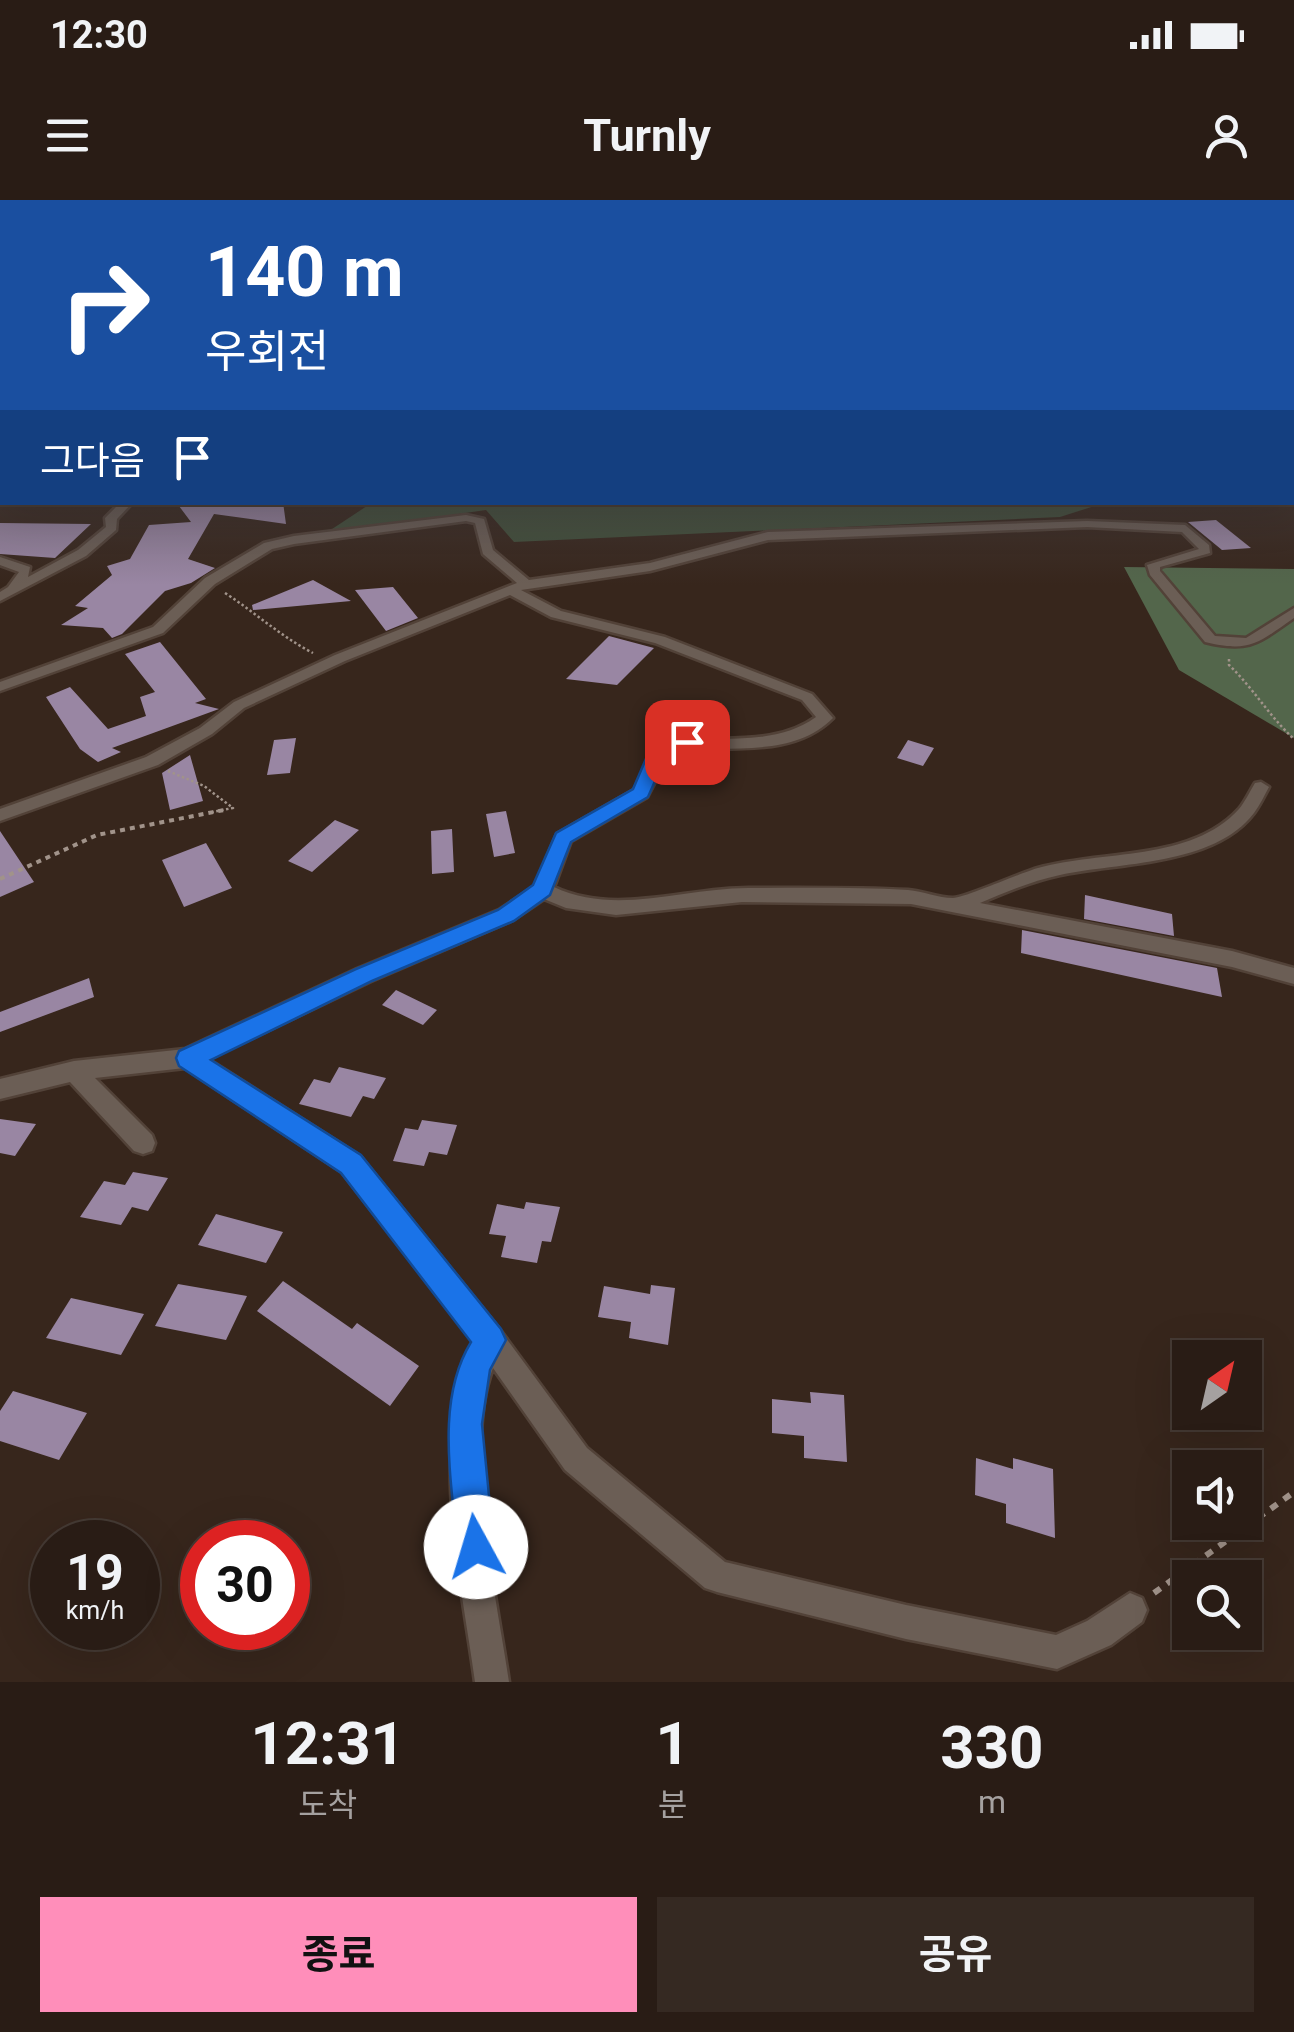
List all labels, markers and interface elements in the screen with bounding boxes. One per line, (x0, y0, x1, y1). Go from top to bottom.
text: 12:30 (50, 13, 148, 57)
icon: menu (40, 108, 95, 163)
icon: person (1199, 108, 1254, 163)
text: Turnly (583, 109, 711, 162)
text: 140 m (205, 231, 404, 313)
icon: right (40, 240, 170, 370)
text: 우회전 (205, 325, 329, 378)
icon: arrive (165, 430, 220, 485)
text: 그다음 (40, 439, 145, 483)
pin (645, 700, 730, 785)
icon: arrive (660, 715, 715, 770)
north arrow (1172, 1340, 1262, 1430)
map controls (1172, 1340, 1262, 1650)
button: sound (1172, 1450, 1262, 1540)
position arrow (424, 1495, 528, 1599)
speed limit sign: 30 (180, 1520, 310, 1650)
text: 19 (66, 1544, 124, 1602)
button: search (1172, 1560, 1262, 1650)
text: km/h (66, 1596, 124, 1625)
text: 12:31 (250, 1708, 405, 1779)
text: 1 (655, 1708, 690, 1779)
text: 330 (940, 1712, 1044, 1783)
text: m (978, 1783, 1006, 1821)
text: 도착 (298, 1786, 357, 1824)
text: 분 (658, 1786, 687, 1824)
button: 종료 (40, 1897, 637, 2012)
button: 공유 (657, 1897, 1254, 2012)

